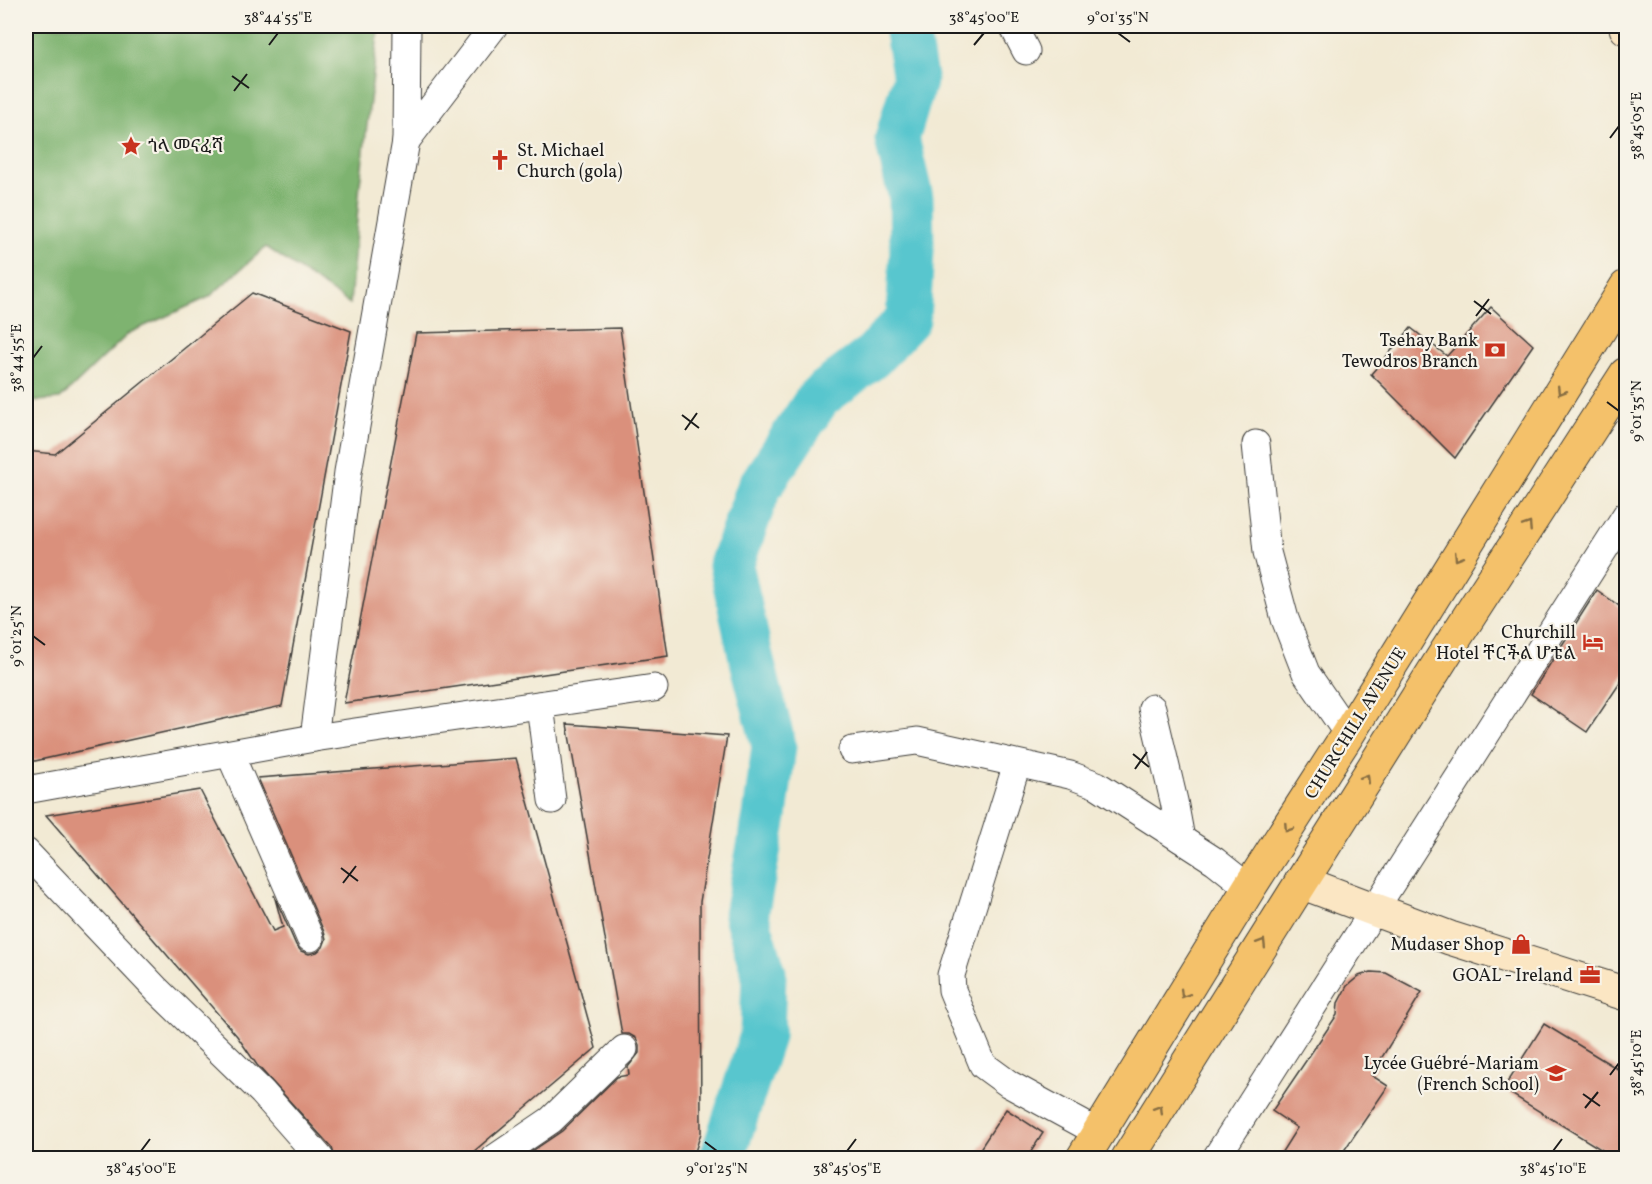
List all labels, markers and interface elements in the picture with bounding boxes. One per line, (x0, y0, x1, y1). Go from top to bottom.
text: 38°44'55"E (244, 8, 312, 29)
text: 38°45'00"E (949, 8, 1019, 29)
text: 9°01'35"N (1087, 8, 1149, 29)
text: 38°45'05"E (1627, 92, 1648, 160)
place icon: ጎላ መናፈሻ (119, 134, 143, 158)
place label: ጎላ መናፈሻ (148, 135, 224, 160)
place label: St. Michael Church (gola) (517, 139, 623, 185)
church icon: St. Michael Church (gola) (488, 148, 512, 172)
text: 38°44'55"E (7, 324, 28, 392)
place label: Tsehay Bank Tewodros Branch (1342, 329, 1478, 375)
bank icon: Tsehay Bank Tewodros Branch (1483, 338, 1507, 362)
text: 9°01'35"N (1627, 380, 1648, 442)
one-way arrow (1557, 385, 1569, 395)
one-way arrow (1521, 522, 1533, 532)
one-way arrow (1454, 551, 1466, 561)
text: 9°01'25"N (7, 605, 28, 667)
place label: Churchill Hotel ቸርችል ሆቴል (1436, 621, 1576, 667)
hotel icon: Churchill Hotel ቸርችል ሆቴል (1581, 630, 1605, 654)
street label: CHURCHILL AVENUE (1299, 643, 1413, 804)
one-way arrow (1359, 774, 1371, 784)
one-way arrow (1284, 822, 1295, 833)
shop icon: Mudaser Shop (1509, 932, 1533, 956)
place label: Mudaser Shop (1390, 933, 1504, 958)
one-way arrow (1255, 939, 1267, 949)
office icon: GOAL - Ireland (1578, 963, 1602, 987)
place label: GOAL - Ireland (1453, 964, 1573, 989)
one-way arrow (1180, 988, 1192, 998)
text: 38°45'10"E (1627, 1029, 1648, 1097)
place label: Lycée Guébré-Mariam (French School) (1363, 1052, 1539, 1098)
school or university icon: Lycée Guébré-Mariam (French School) (1544, 1061, 1568, 1085)
one-way arrow (1152, 1105, 1164, 1115)
text: 38°45'00"E (106, 1159, 176, 1180)
text: 9°01'25"N (686, 1159, 748, 1180)
text: 38°45'05"E (813, 1159, 881, 1180)
text: 38°45'10"E (1519, 1159, 1587, 1180)

